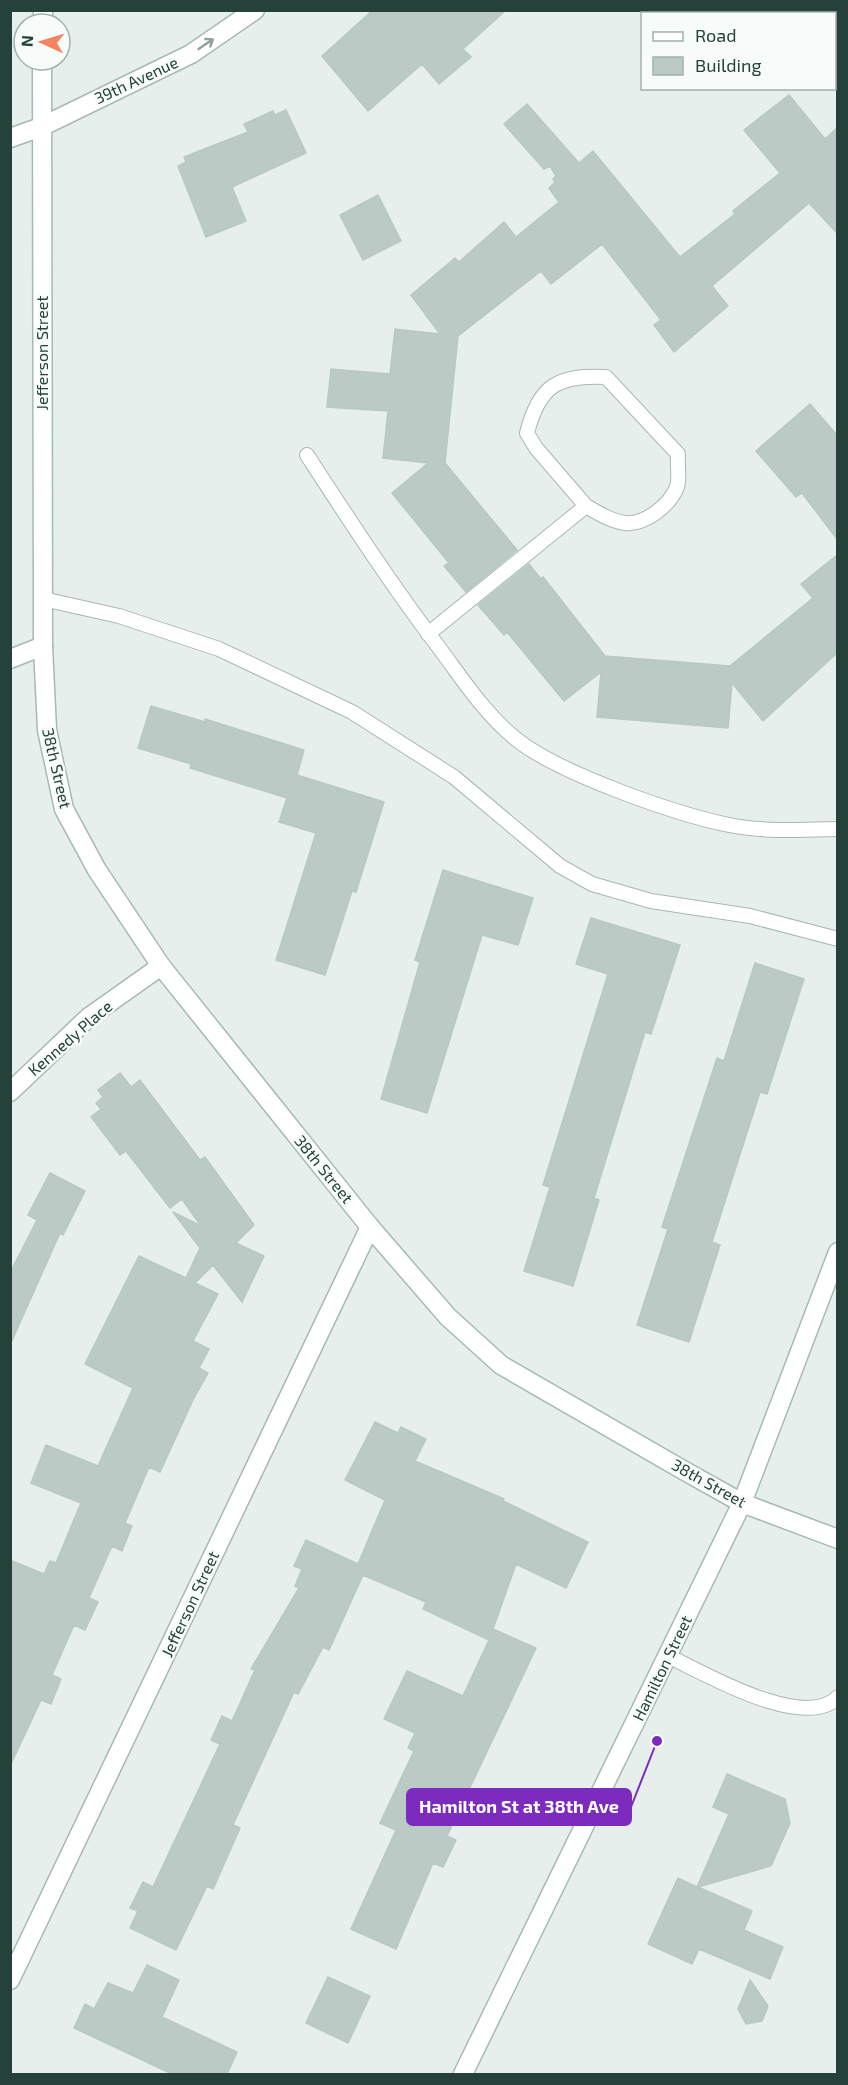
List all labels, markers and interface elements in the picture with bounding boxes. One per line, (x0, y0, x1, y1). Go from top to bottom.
north arrow (12, 12, 72, 72)
legend (641, 12, 836, 90)
text: Road (695, 24, 736, 46)
text: N (17, 34, 36, 47)
one-way arrow (197, 38, 214, 50)
street label: 39th Avenue (91, 52, 181, 107)
text: Building (695, 54, 762, 76)
street label: Jefferson Street (32, 296, 51, 410)
street label: 38th Street (39, 726, 76, 810)
street label: Kennedy Place (24, 996, 116, 1079)
street label: 38th Street (291, 1131, 358, 1207)
street label: 38th Street (669, 1454, 750, 1511)
street label: Jefferson Street (157, 1548, 222, 1660)
street label: Hamilton Street (628, 1612, 695, 1723)
callout: Hamilton St at 38th Ave (407, 1789, 631, 1825)
text: Hamilton St at 38th Ave (419, 1795, 619, 1817)

